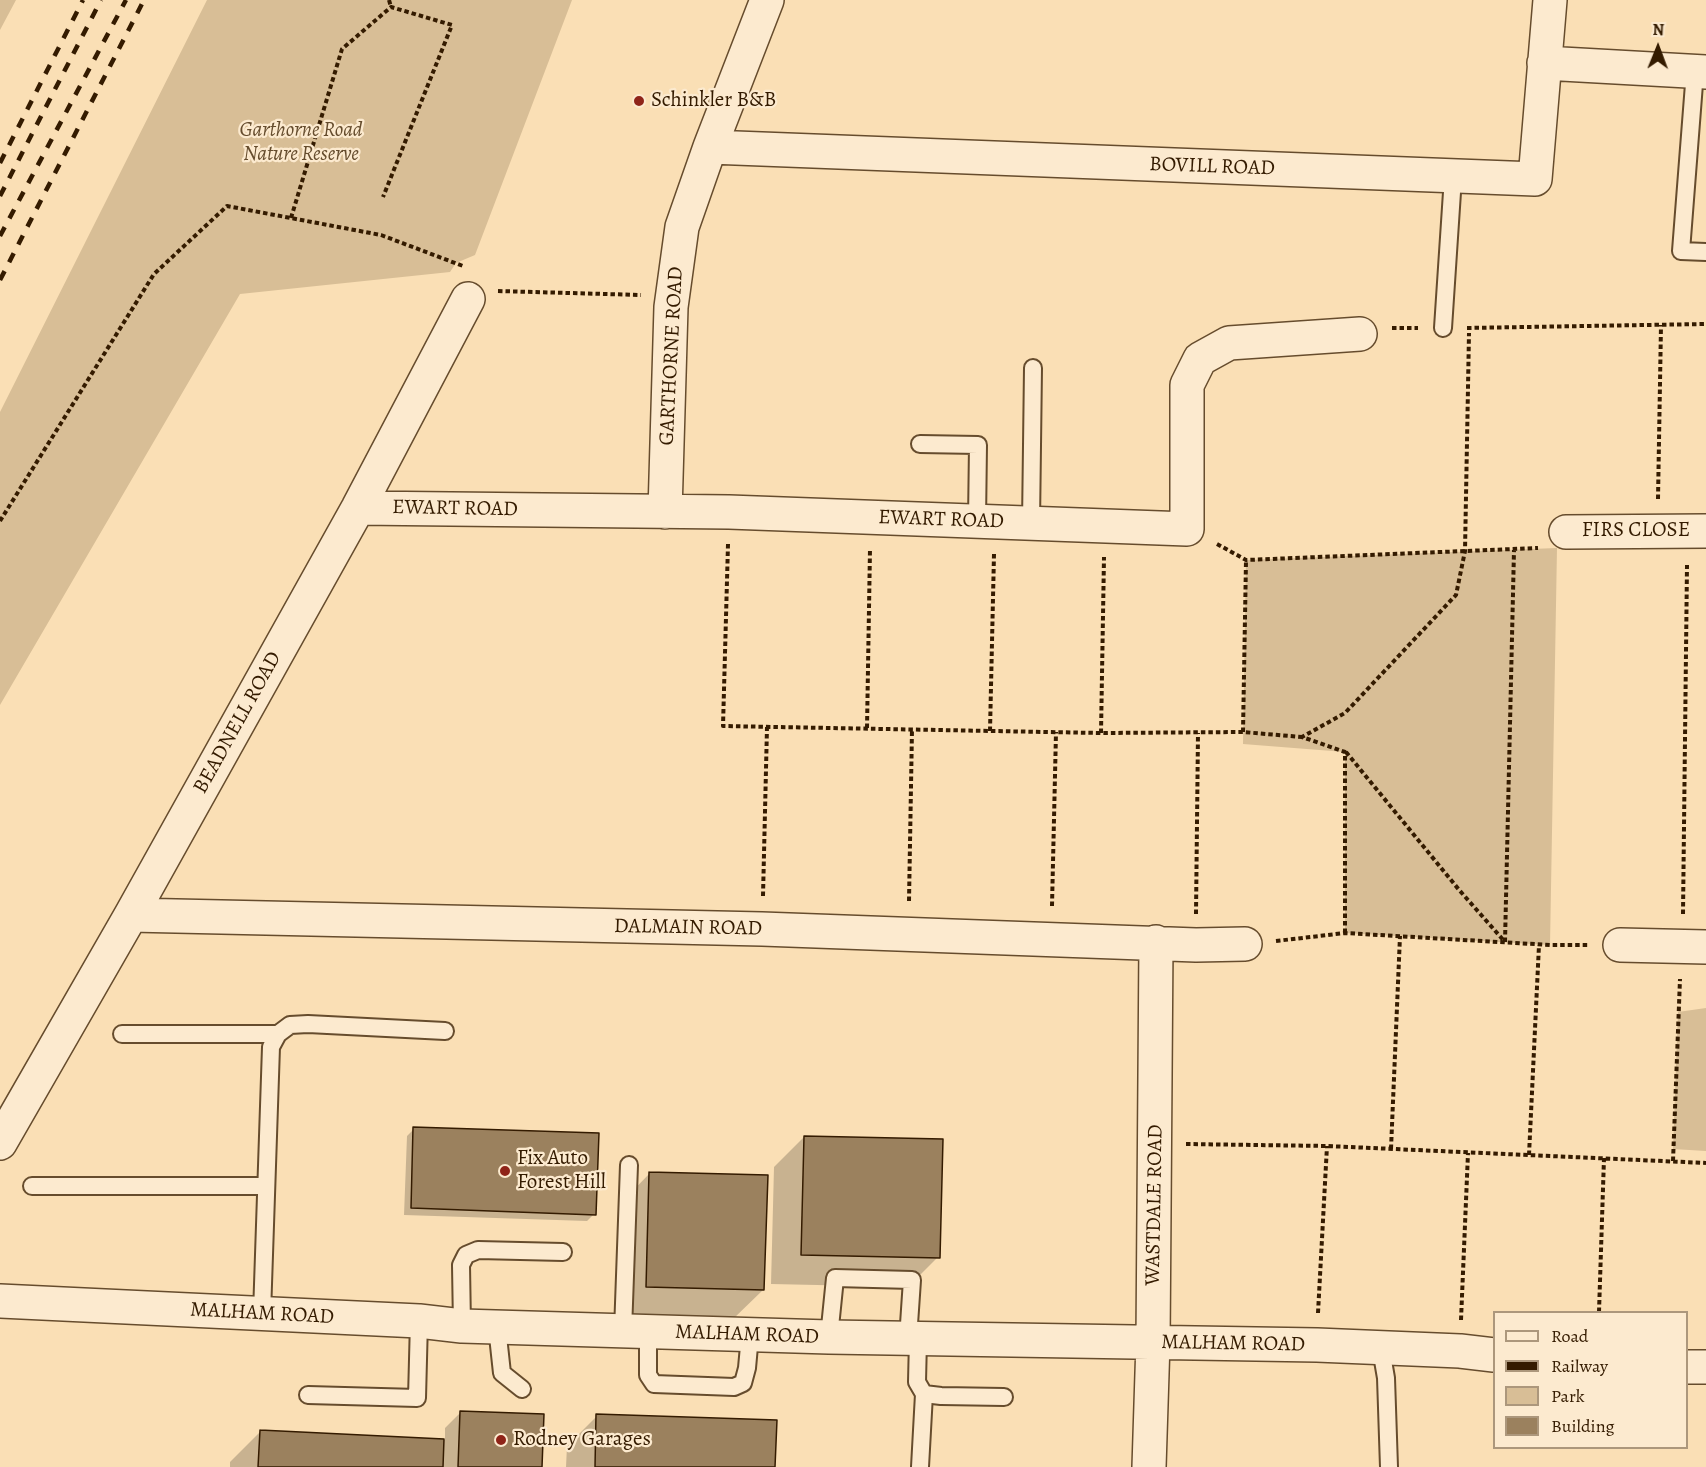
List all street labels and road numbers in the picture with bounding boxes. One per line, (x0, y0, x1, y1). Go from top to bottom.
street label: BOVILL ROAD (1149, 152, 1275, 182)
street label: GARTHORNE ROAD (655, 266, 689, 446)
street label: EWART ROAD (392, 495, 518, 523)
street label: EWART ROAD (878, 505, 1004, 535)
street label: FIRS CLOSE (1582, 518, 1690, 544)
street label: BEADNELL ROAD (189, 648, 287, 798)
street label: DALMAIN ROAD (614, 914, 762, 942)
street label: WASTDALE ROAD (1141, 1124, 1169, 1286)
street label: MALHAM ROAD (189, 1298, 335, 1330)
street label: MALHAM ROAD (675, 1320, 819, 1350)
street label: MALHAM ROAD (1161, 1330, 1305, 1358)

